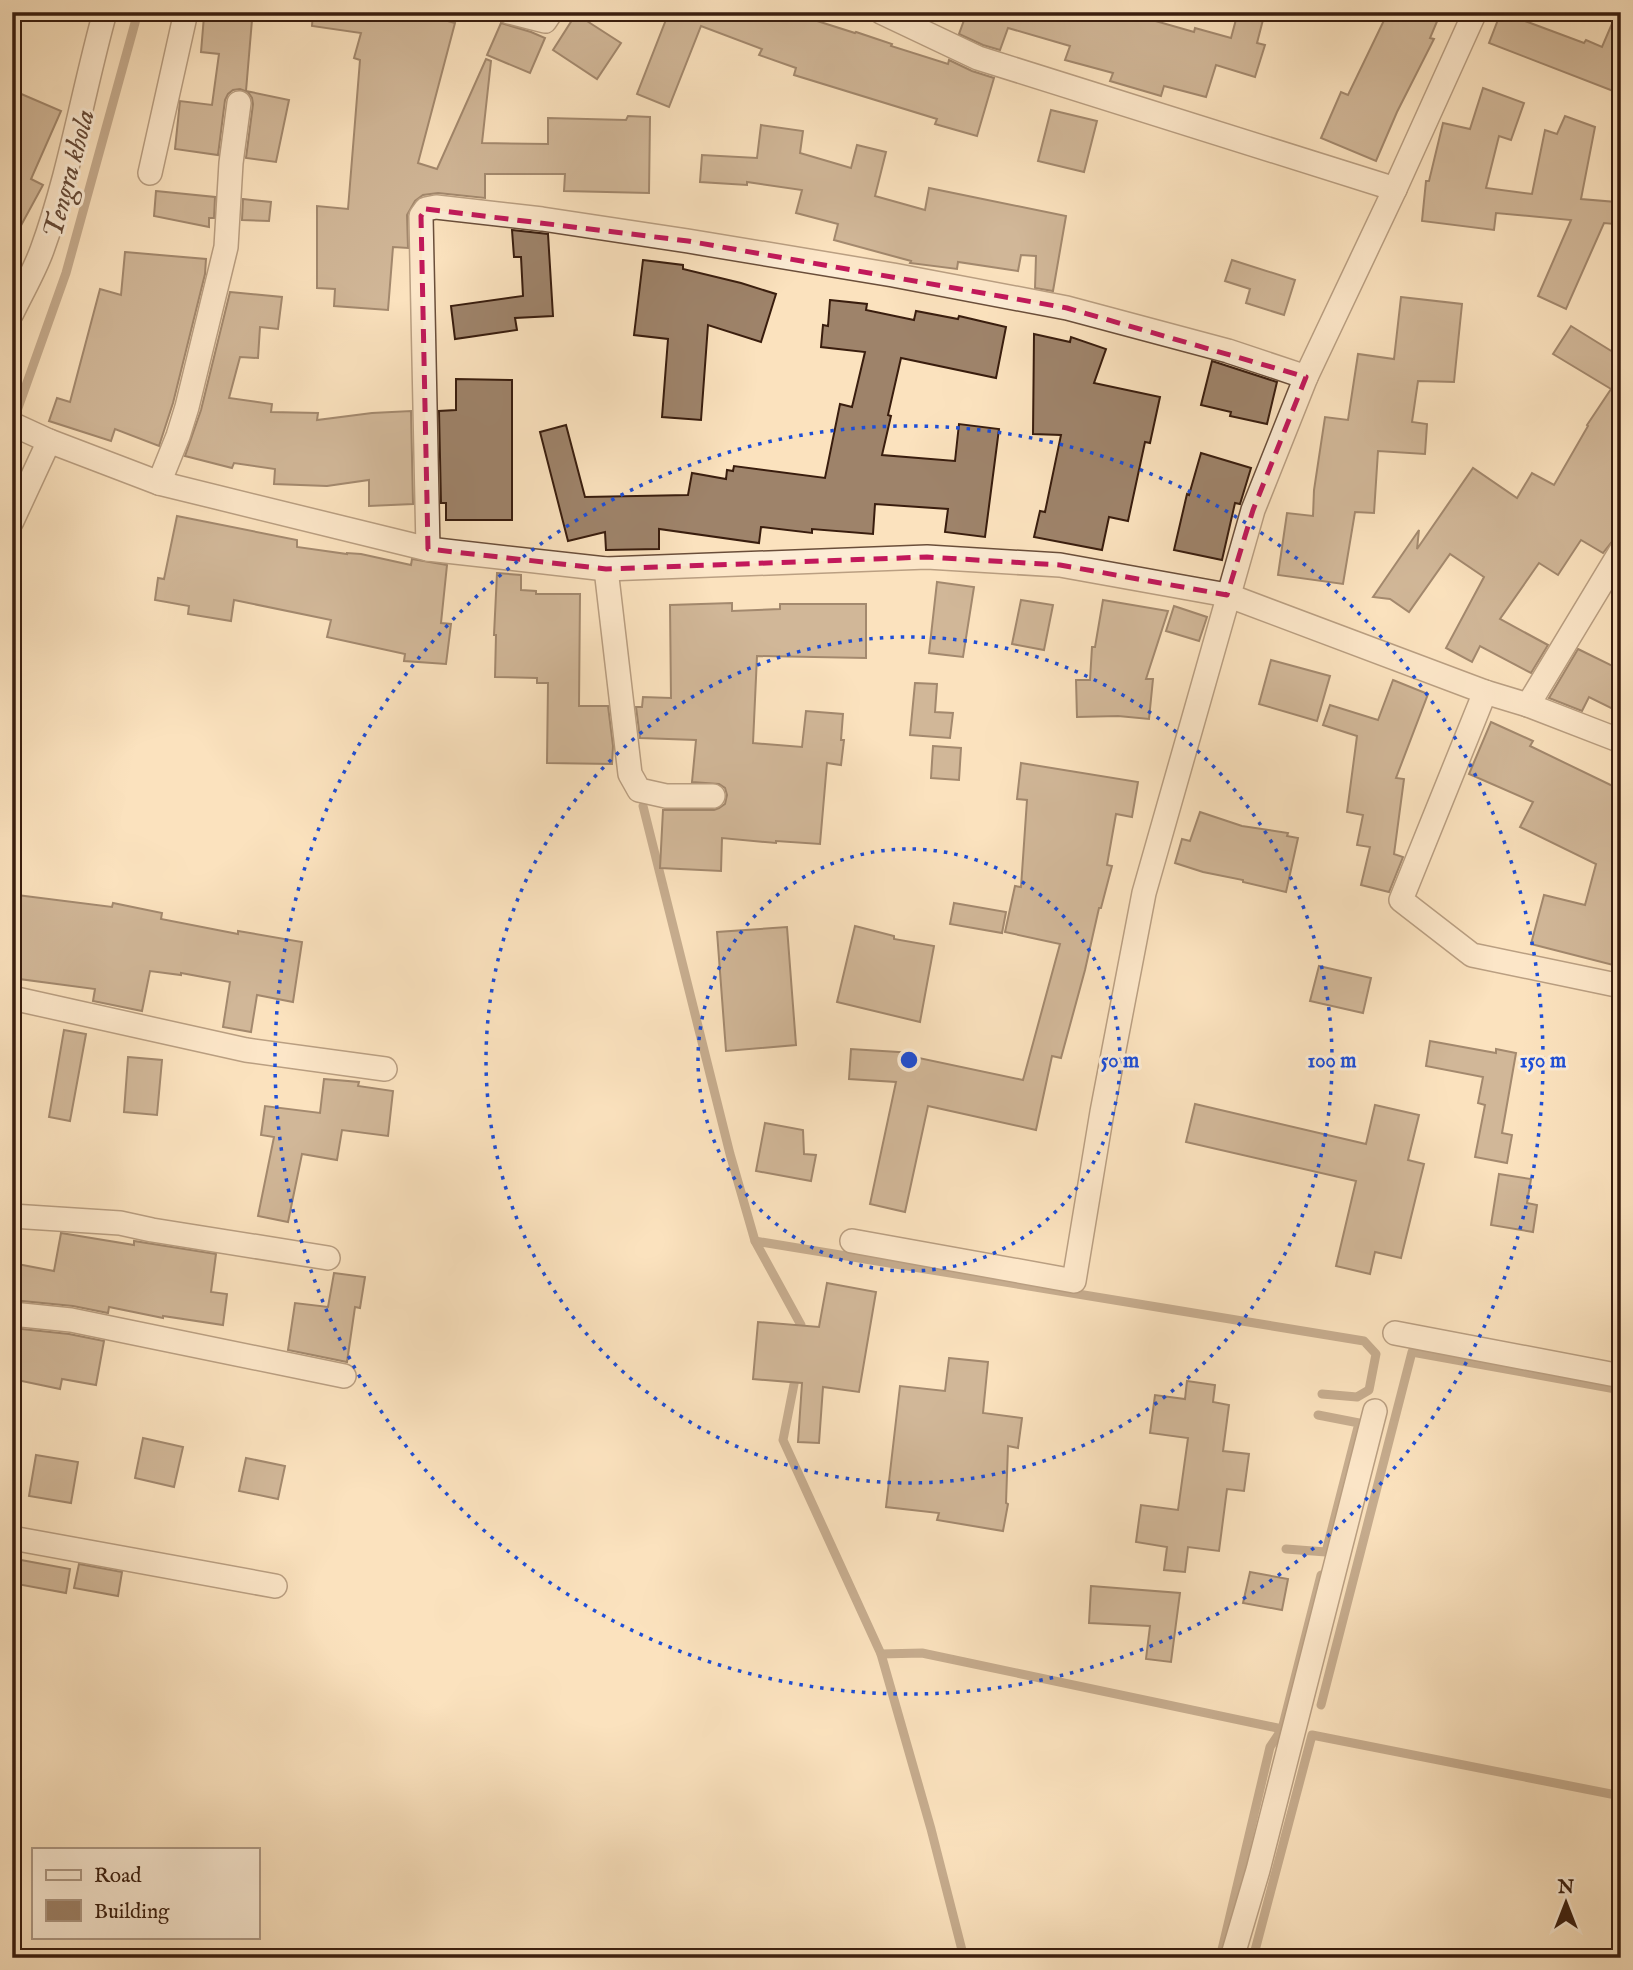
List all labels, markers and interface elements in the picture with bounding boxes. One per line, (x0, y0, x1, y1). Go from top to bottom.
water label: Tengra khola (36, 106, 104, 242)
centre of rings (897, 1048, 921, 1072)
text: 50 m (1101, 1048, 1140, 1075)
text: 100 m (1307, 1048, 1357, 1075)
text: 150 m (1520, 1048, 1567, 1075)
legend (32, 1848, 259, 1938)
text: Road (94, 1863, 142, 1890)
north arrow (1532, 1868, 1602, 1938)
text: N (1557, 1876, 1575, 1900)
text: Building (94, 1899, 170, 1926)

